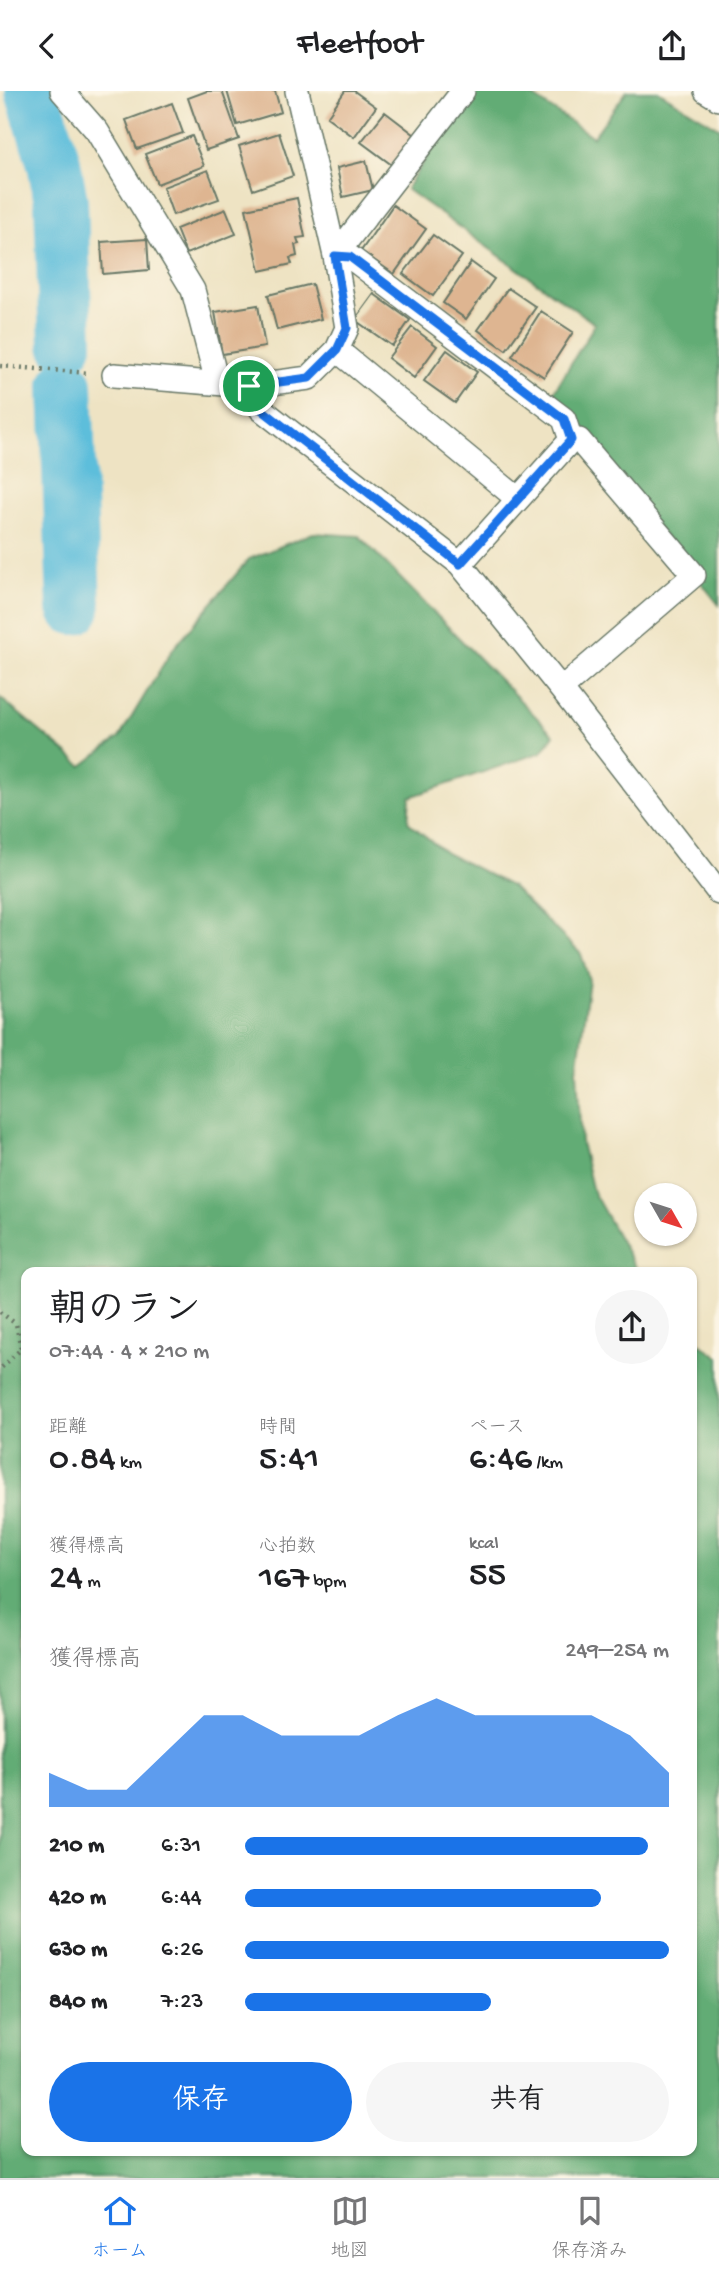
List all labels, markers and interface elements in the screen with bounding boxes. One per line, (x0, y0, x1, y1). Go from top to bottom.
icon: back (28, 27, 66, 65)
text: Fleetfoot (297, 27, 422, 65)
icon: share (653, 27, 691, 65)
pin (219, 356, 279, 416)
icon: arrive (230, 367, 268, 405)
north arrow (634, 1183, 696, 1246)
map controls (634, 1183, 697, 1246)
button: share (595, 1290, 669, 1364)
text: 朝のラン (49, 1291, 201, 1335)
text: 07:44 · 4 × 210 m (49, 1339, 209, 1366)
text: 距離 (49, 1417, 87, 1440)
text: 時間 (259, 1417, 297, 1440)
text: ペース (469, 1417, 525, 1440)
text: 0.84 (49, 1440, 116, 1481)
text: 5:41 (259, 1440, 319, 1481)
text: 6:46 (469, 1440, 532, 1481)
text: km (116, 1452, 142, 1475)
text: /km (532, 1452, 563, 1475)
text: kcal (469, 1533, 499, 1556)
text: 獲得標高 (49, 1536, 125, 1559)
text: 心拍数 (259, 1536, 316, 1559)
text: 55 (469, 1556, 506, 1597)
text: 24 (49, 1559, 83, 1600)
text: 167 (259, 1559, 309, 1600)
text: m (83, 1571, 101, 1594)
text: bpm (309, 1571, 346, 1594)
text: 249–254 m (565, 1638, 669, 1665)
text: 獲得標高 (49, 1647, 141, 1674)
text: 210 m (49, 1833, 104, 1860)
text: 6:31 (161, 1833, 201, 1860)
text: 420 m (49, 1885, 106, 1912)
text: 6:44 (161, 1885, 202, 1912)
text: 630 m (49, 1937, 107, 1964)
text: 6:26 (161, 1937, 203, 1964)
text: 840 m (49, 1989, 107, 2016)
text: 7:23 (161, 1989, 203, 2016)
button: 保存 (49, 2062, 352, 2142)
button: 共有 (366, 2062, 669, 2142)
tab: ホーム (91, 2192, 148, 2264)
tab: 地図 (331, 2192, 369, 2264)
tab: 保存済み (552, 2192, 628, 2264)

